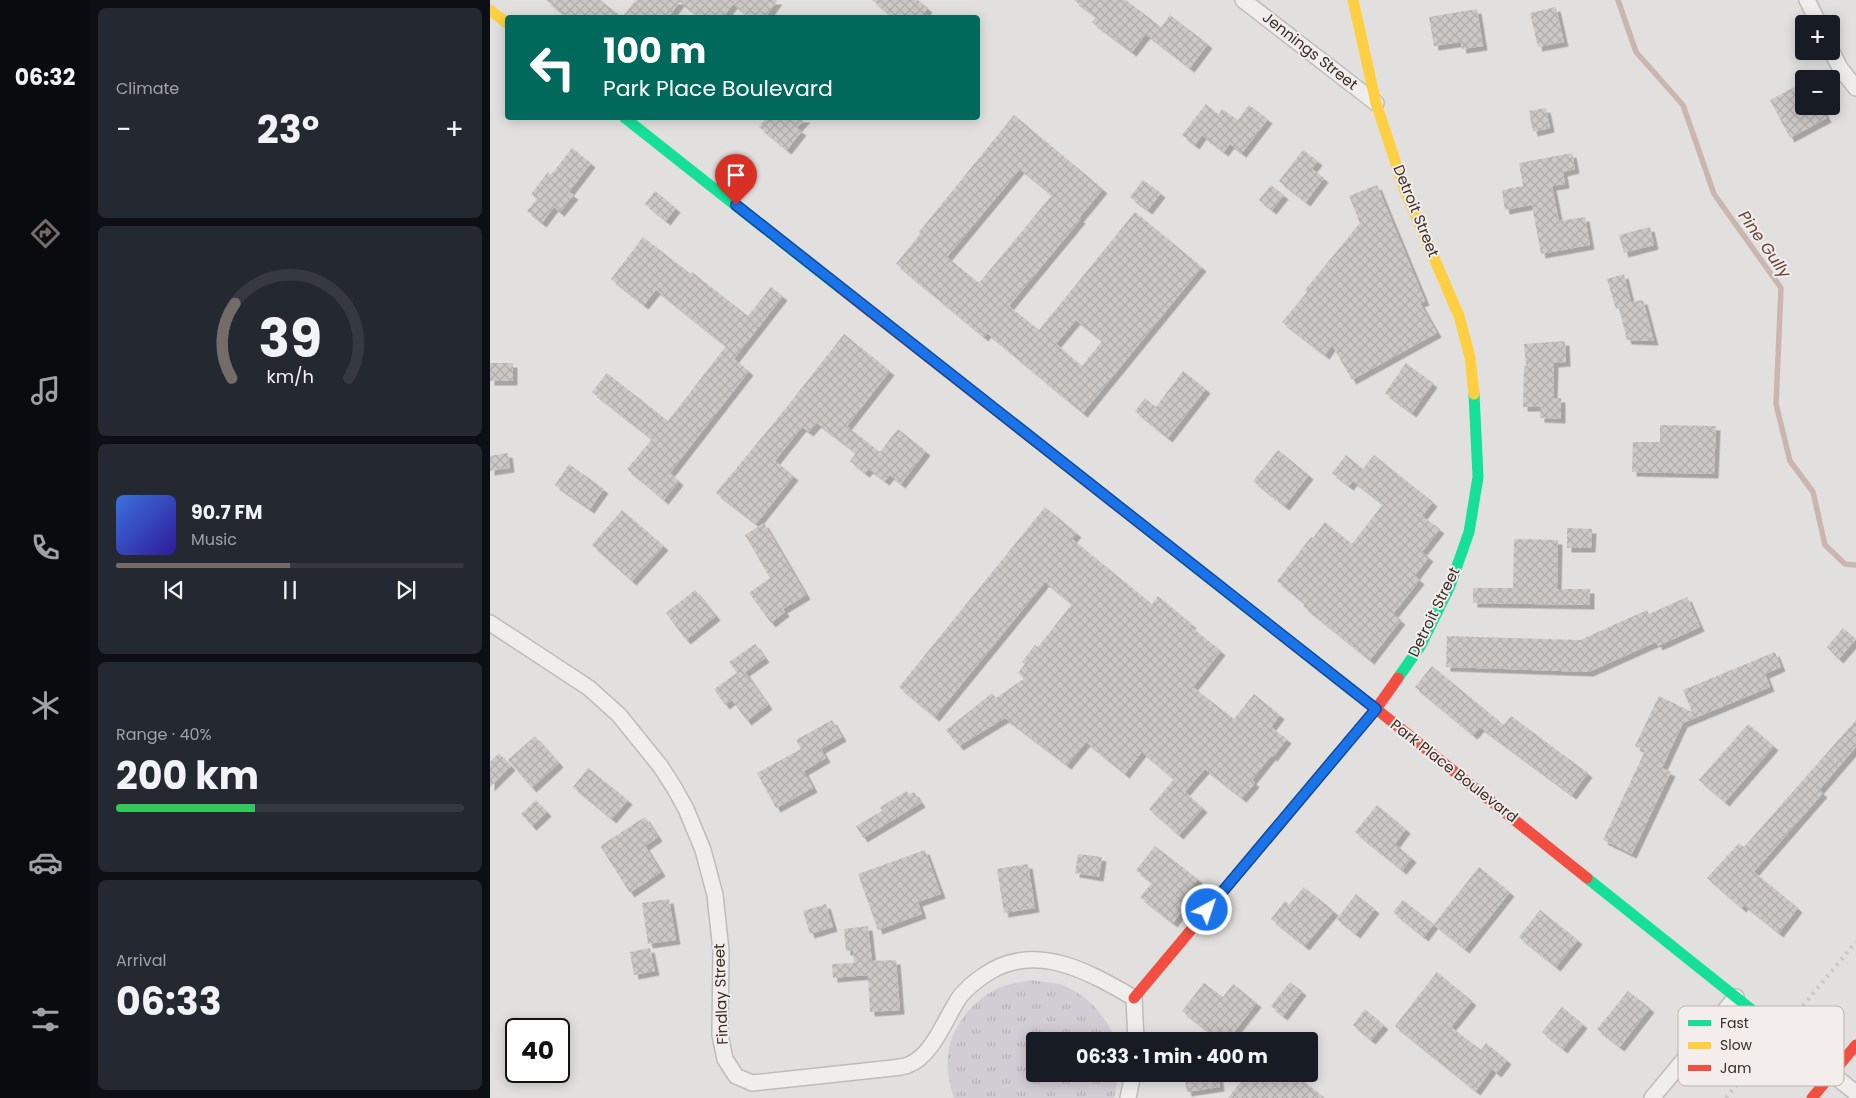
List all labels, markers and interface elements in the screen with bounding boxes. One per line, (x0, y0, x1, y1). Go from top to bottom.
street label: Jennings Street (1258, 7, 1362, 94)
map controls (1795, 15, 1840, 115)
button: + (1795, 15, 1840, 60)
text: 100 m (603, 26, 706, 75)
icon: left (520, 35, 585, 100)
text: 06:32 (15, 62, 75, 93)
button: − (1795, 70, 1840, 115)
text: Park Place Boulevard (603, 73, 833, 104)
text: Climate (116, 77, 179, 100)
text: 23° (257, 103, 319, 156)
text: − (116, 110, 131, 149)
text: + (445, 110, 464, 149)
pin (715, 154, 757, 205)
icon: arrive (722, 161, 750, 189)
street label: Detroit Street (1388, 162, 1444, 260)
water label: Pine Gully (1733, 206, 1797, 284)
icon: directions (28, 216, 63, 251)
text: 39 (258, 302, 322, 375)
text: km/h (266, 364, 314, 389)
icon: music (28, 373, 63, 408)
text: 90.7 FM (191, 499, 262, 526)
text: Music (191, 528, 237, 551)
icon: phone (28, 530, 63, 565)
street label: Detroit Street (1403, 563, 1464, 660)
icon: previous (160, 576, 188, 604)
icon: pause (276, 576, 304, 604)
icon: next (392, 576, 420, 604)
icon: climate (28, 688, 63, 723)
street label: Park Place Boulevard (1386, 714, 1523, 827)
text: Range · 40% (116, 723, 212, 746)
text: 200 km (116, 749, 259, 802)
icon: car (28, 845, 63, 880)
position arrow (1180, 883, 1232, 935)
street label: Findlay Street (708, 943, 733, 1045)
text: Arrival (116, 949, 166, 972)
text: 06:33 (116, 975, 222, 1028)
icon: filters (28, 1002, 63, 1037)
legend (1678, 1006, 1844, 1086)
text: Fast (1720, 1013, 1749, 1033)
speed limit sign: 40 (505, 1018, 570, 1083)
text: Slow (1720, 1035, 1753, 1055)
text: 06:33 · 1 min · 400 m (1076, 1043, 1268, 1070)
text: Jam (1720, 1058, 1751, 1078)

